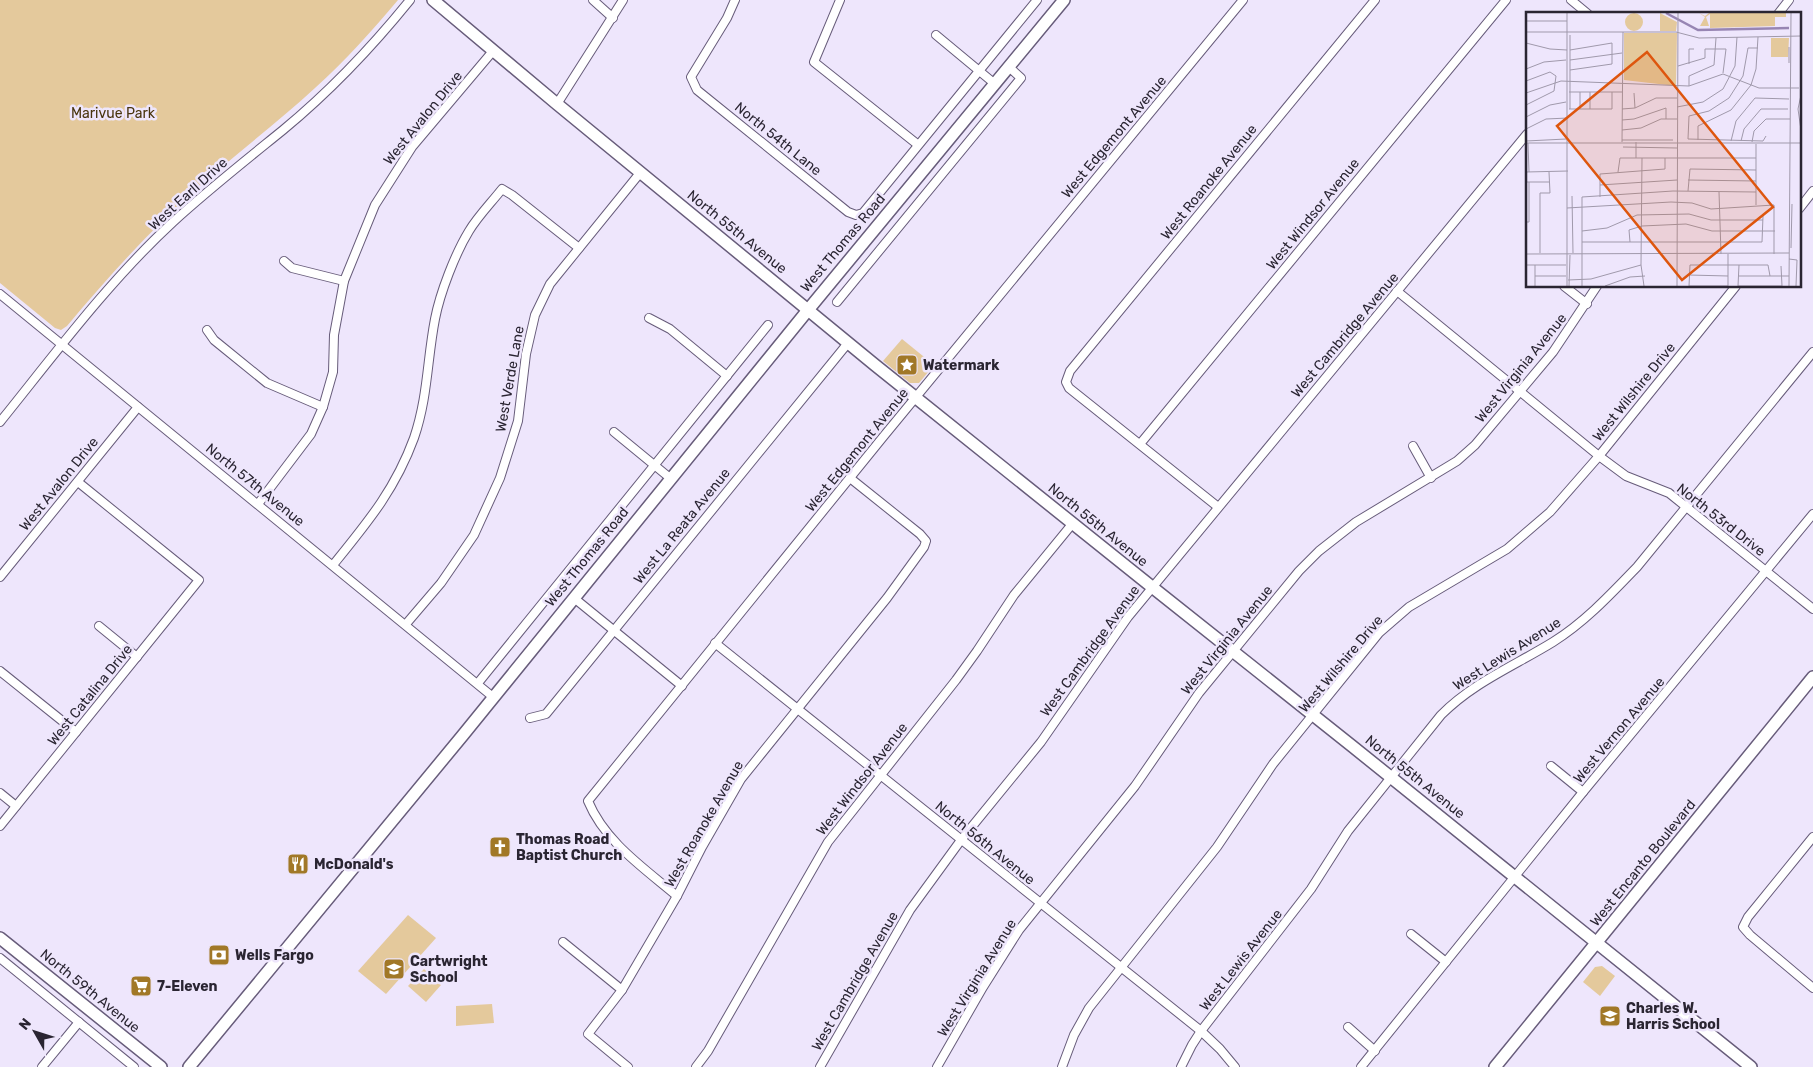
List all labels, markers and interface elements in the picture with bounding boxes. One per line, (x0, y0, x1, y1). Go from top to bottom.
inset map (1526, 12, 1800, 288)
street label: West Avalon Drive (380, 68, 466, 168)
street label: West Edgemont Avenue (1058, 72, 1170, 202)
street label: North 54th Lane (731, 99, 825, 179)
park label: Marivue Park (71, 105, 156, 122)
street label: West Roanoke Avenue (1157, 121, 1261, 243)
street label: West Earll Drive (145, 154, 231, 234)
street label: West Windsor Avenue (1263, 155, 1363, 273)
street label: North 55th Avenue (684, 187, 790, 277)
street label: West Thomas Road (797, 191, 889, 295)
street label: West Cambridge Avenue (1288, 269, 1402, 401)
street label: West Virginia Avenue (1472, 310, 1570, 426)
street label: West Verde Lane (492, 324, 528, 433)
street label: West Wilshire Drive (1589, 339, 1679, 445)
place icon: Watermark (895, 353, 919, 377)
place label: Watermark (923, 357, 1000, 374)
street label: West Edgemont Avenue (802, 385, 912, 515)
street label: West Avalon Drive (16, 434, 102, 534)
street label: North 57th Avenue (202, 440, 308, 530)
street label: West La Reata Avenue (630, 465, 734, 587)
street label: North 55th Avenue (1045, 480, 1151, 570)
street label: North 53rd Drive (1673, 480, 1769, 560)
street label: West Thomas Road (542, 504, 632, 610)
street label: West Cambridge Avenue (1037, 582, 1143, 720)
street label: West Virginia Avenue (1178, 582, 1276, 698)
street label: West Wilshire Drive (1295, 612, 1387, 716)
street label: West Lewis Avenue (1450, 614, 1564, 694)
street label: West Catalina Drive (44, 641, 136, 749)
street label: West Vernon Avenue (1570, 673, 1668, 786)
street label: West Windsor Avenue (813, 719, 911, 839)
street label: North 55th Avenue (1362, 732, 1468, 822)
street label: West Roanoke Avenue (661, 758, 747, 890)
street label: West Encanto Boulevard (1587, 796, 1699, 930)
street label: North 56th Avenue (932, 798, 1038, 889)
place label: Thomas Road Baptist Church (516, 831, 622, 864)
church icon: Thomas Road Baptist Church (488, 835, 512, 859)
restaurant icon: McDonald's (286, 852, 310, 876)
place label: McDonald's (314, 856, 394, 873)
street label: West Lewis Avenue (1196, 906, 1286, 1014)
street label: West Cambridge Avenue (808, 908, 902, 1054)
street label: West Virginia Avenue (934, 916, 1020, 1040)
bank icon: Wells Fargo (207, 943, 231, 967)
street label: North 59th Avenue (37, 946, 143, 1036)
place label: Wells Fargo (235, 947, 314, 964)
place label: Cartwright School (410, 953, 488, 986)
school or university icon: Cartwright School (382, 957, 406, 981)
supermarket icon: 7-Eleven (129, 974, 153, 998)
place label: 7-Eleven (157, 978, 218, 995)
place label: Charles W. Harris School (1626, 1000, 1720, 1033)
school or university icon: Charles W. Harris School (1598, 1004, 1622, 1028)
north arrow (10, 1007, 60, 1057)
text: N (16, 1015, 35, 1033)

